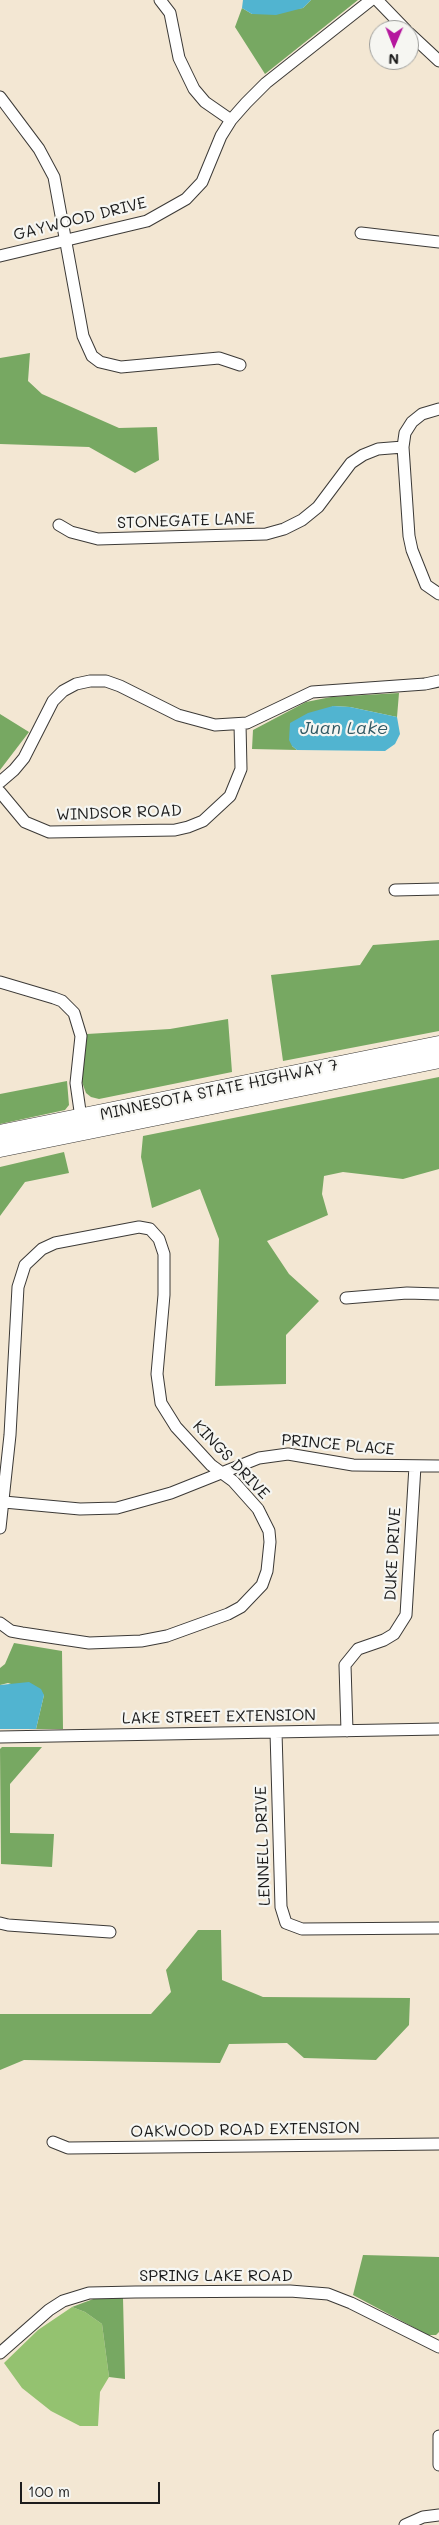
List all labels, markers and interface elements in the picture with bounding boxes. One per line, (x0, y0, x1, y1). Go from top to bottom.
north arrow (369, 20, 419, 70)
text: N (388, 50, 399, 69)
street label: GAYWOOD DRIVE (11, 193, 149, 245)
street label: STONEGATE LANE (117, 509, 255, 533)
water label: Juan Lake (300, 717, 388, 739)
street label: WINDSOR ROAD (56, 801, 182, 825)
street label: MINNESOTA STATE HIGHWAY 7 (98, 1055, 340, 1125)
street label: KINGS DRIVE (189, 1417, 273, 1503)
street label: PRINCE PLACE (281, 1430, 395, 1460)
street label: DUKE DRIVE (381, 1507, 405, 1601)
street label: LAKE STREET EXTENSION (122, 1706, 316, 1728)
street label: LENNELL DRIVE (251, 1786, 275, 1906)
street label: OAKWOOD ROAD EXTENSION (130, 2118, 360, 2142)
street label: SPRING LAKE ROAD (139, 2266, 293, 2286)
scale bar (22, 2472, 162, 2504)
text: 100 m (28, 2481, 70, 2501)

